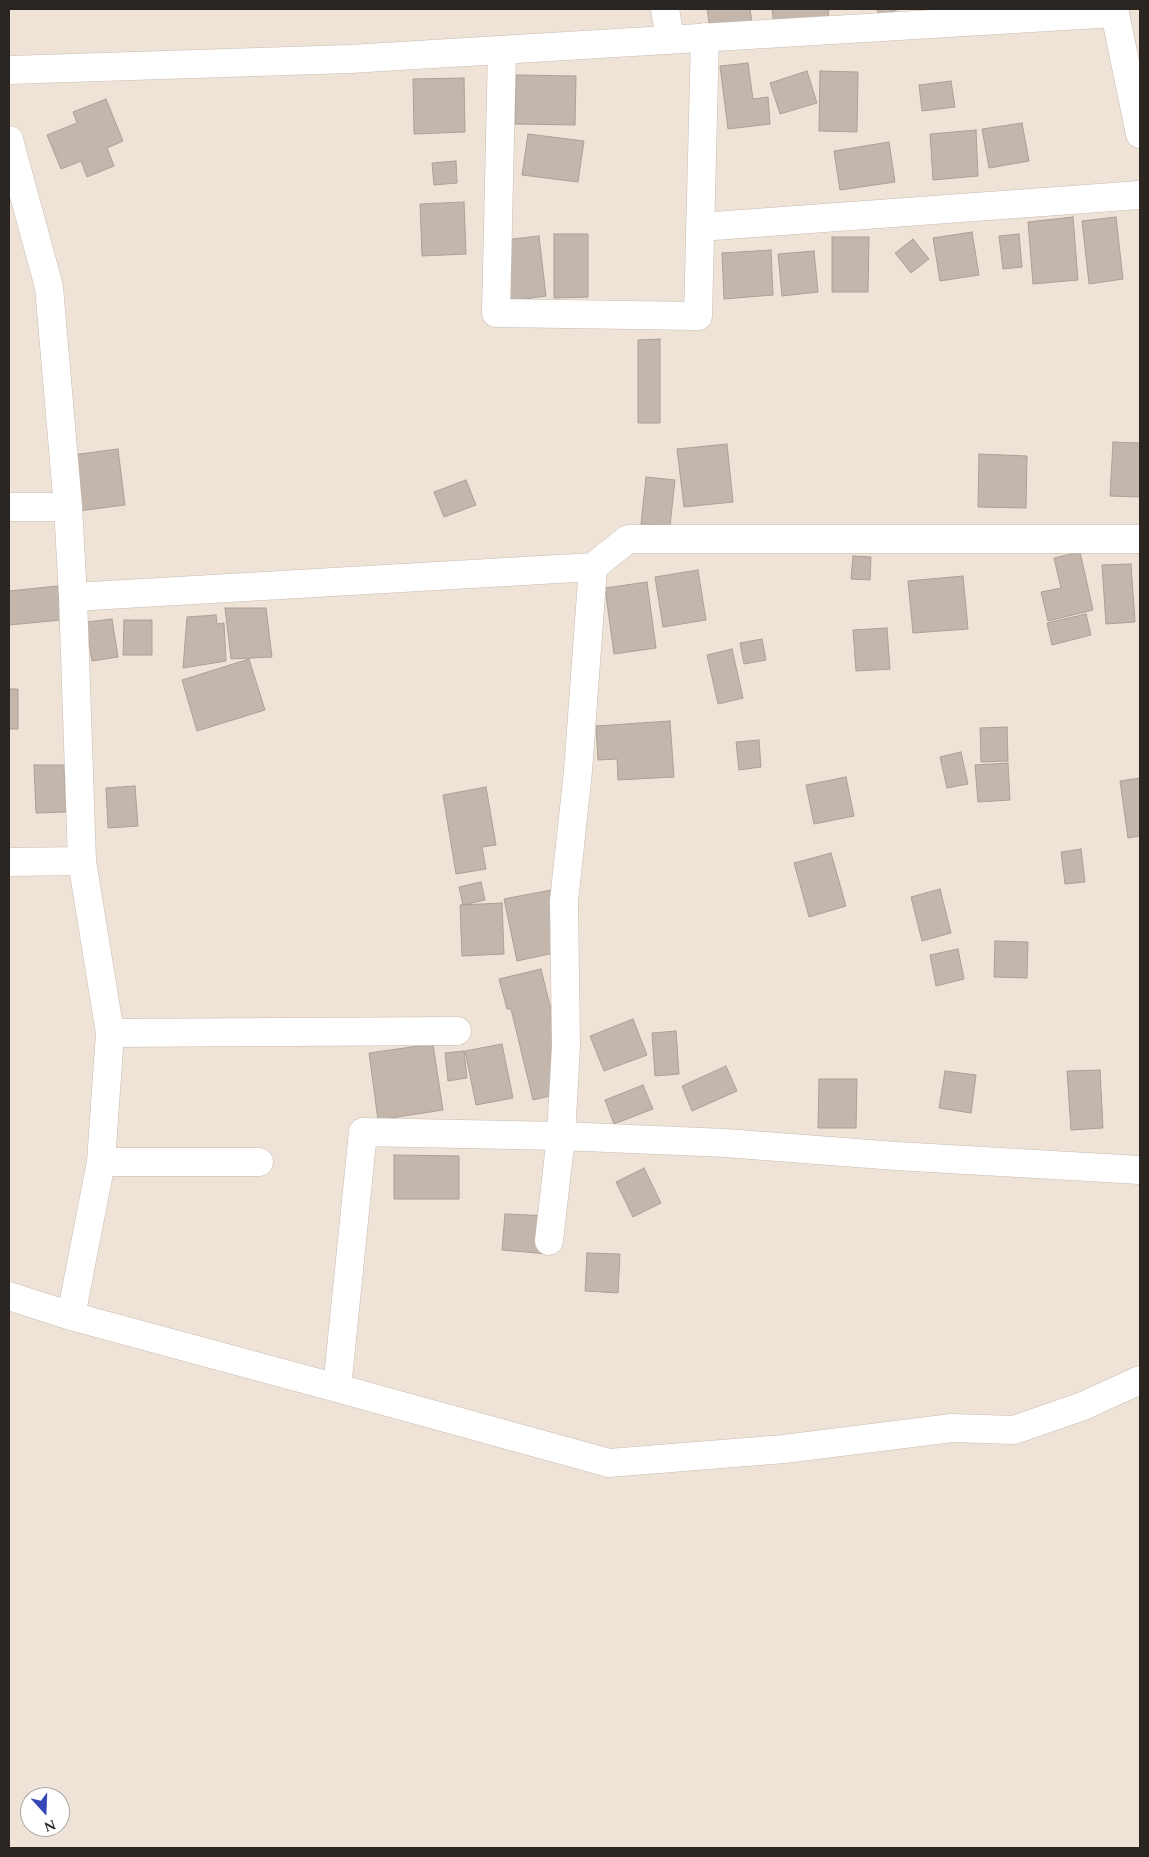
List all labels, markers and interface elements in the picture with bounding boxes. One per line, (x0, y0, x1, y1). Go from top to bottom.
north arrow (20, 1787, 70, 1837)
text: N (41, 1814, 59, 1837)

